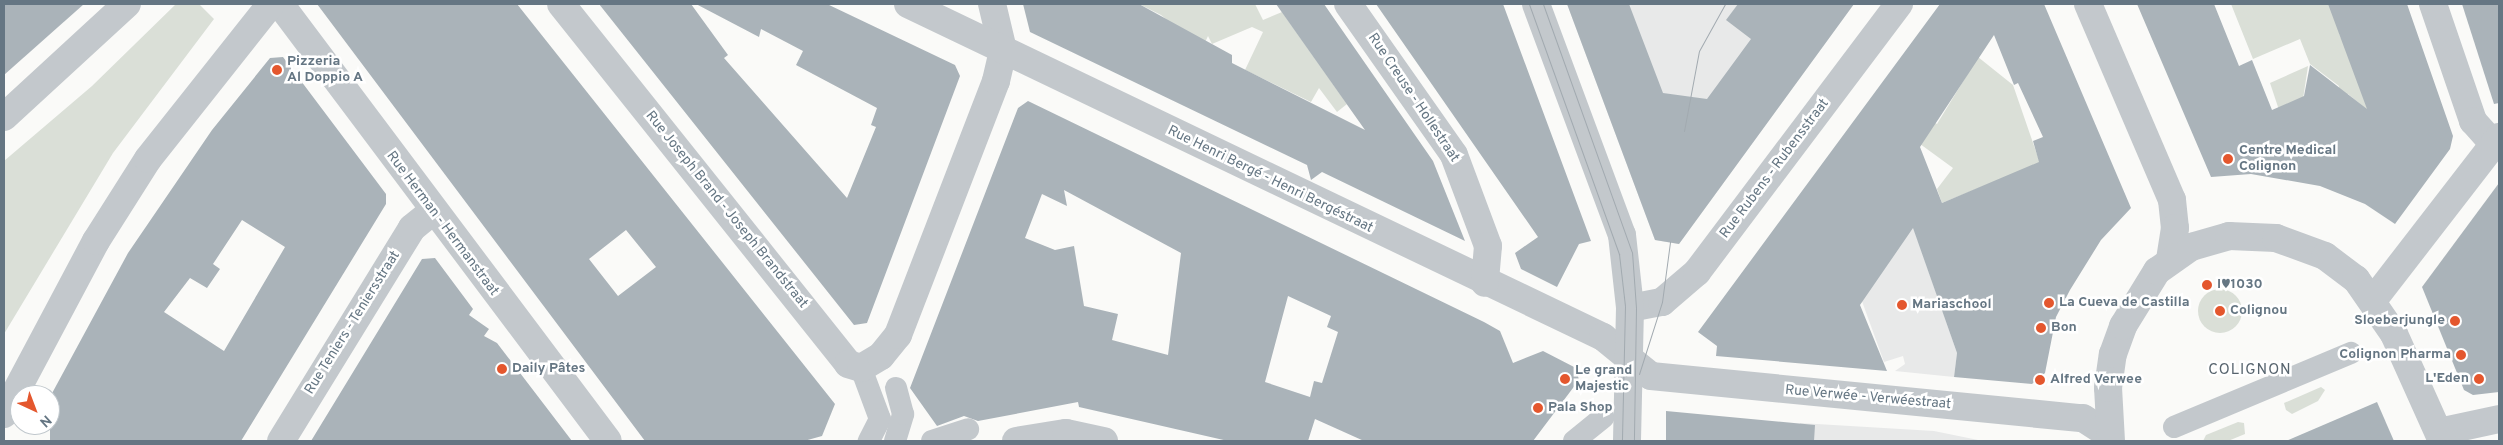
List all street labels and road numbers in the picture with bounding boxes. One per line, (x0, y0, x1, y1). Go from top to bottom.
street label: Rue Creuse - Hollestraat (1364, 30, 1462, 166)
street label: Rue Rubens - Rubensstraat (1717, 96, 1833, 242)
street label: Rue Joseph Brand - Joseph Brandstraat (641, 108, 811, 312)
street label: Rue Henri Bergé - Henri Bergéstraat (1165, 123, 1375, 237)
street label: Rue Herman - Hermanstraat (382, 148, 502, 300)
street label: Rue Teniers - Teniersstraat (302, 248, 404, 398)
street label: Rue Verwée - Verwéestraat (1784, 382, 1952, 414)

